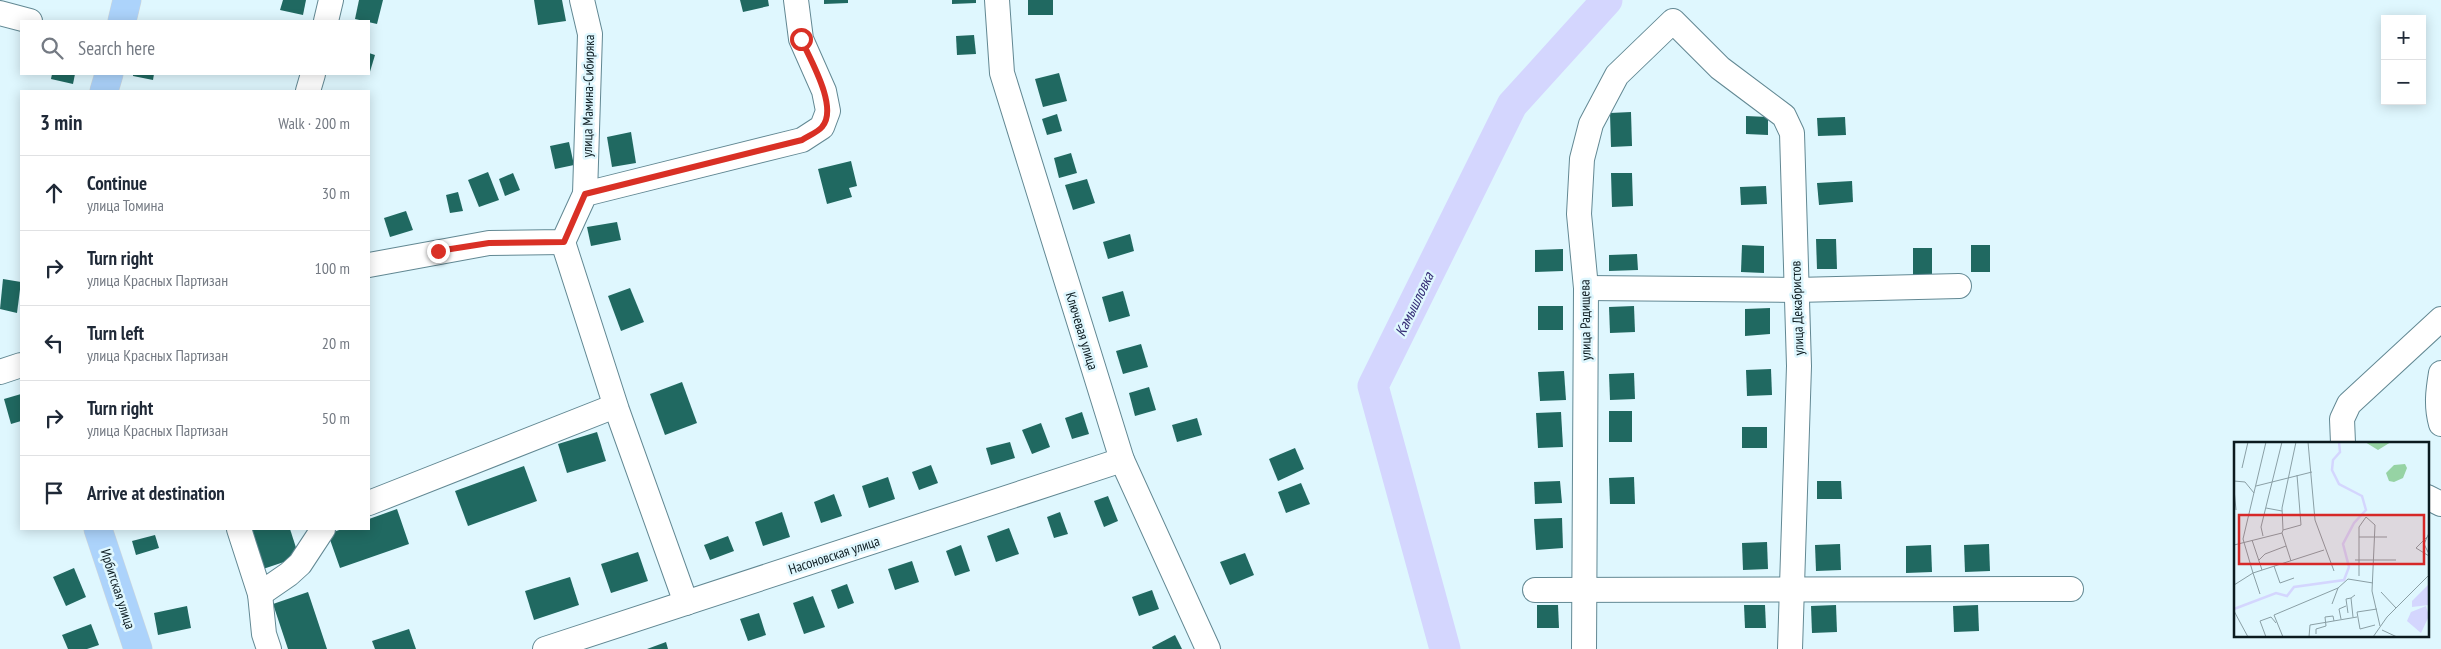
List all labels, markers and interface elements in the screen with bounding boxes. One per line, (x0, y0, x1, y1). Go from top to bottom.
map controls (2381, 15, 2426, 105)
button: + (2381, 15, 2426, 60)
search box (20, 20, 370, 75)
route start (790, 28, 813, 51)
icon: search (38, 34, 66, 62)
street label: улица Мамина-Сибиряка (578, 35, 598, 157)
text: Search here (78, 36, 155, 60)
button: − (2381, 60, 2426, 105)
text: 3 min (40, 109, 82, 136)
text: Walk · 200 m (278, 113, 350, 133)
text: Continue (87, 171, 147, 195)
icon: ahead (40, 179, 68, 207)
text: 30 m (322, 183, 350, 203)
text: улица Томина (87, 195, 164, 215)
route end (427, 240, 450, 263)
text: Turn right (87, 246, 153, 270)
icon: right (40, 254, 68, 282)
text: 100 m (315, 258, 350, 278)
street label: улица Декабристов (1786, 260, 1808, 356)
water label: Камышловка (1390, 268, 1438, 339)
text: улица Красных Партизан (87, 270, 228, 290)
street label: улица Радищева (1575, 279, 1595, 361)
street label: Ключевая улица (1062, 290, 1102, 372)
text: Turn left (87, 321, 144, 345)
icon: left (40, 329, 68, 357)
text: 20 m (322, 333, 350, 353)
text: улица Красных Партизан (87, 345, 228, 365)
text: Turn right (87, 396, 153, 420)
icon: right (40, 404, 68, 432)
text: 50 m (322, 408, 350, 428)
text: улица Красных Партизан (87, 420, 228, 440)
inset map (2234, 442, 2428, 636)
icon: arrive (40, 479, 68, 507)
text: Arrive at destination (87, 481, 225, 505)
street label: Насоновская улица (786, 532, 882, 578)
street label: Ирбитская улица (97, 547, 139, 631)

